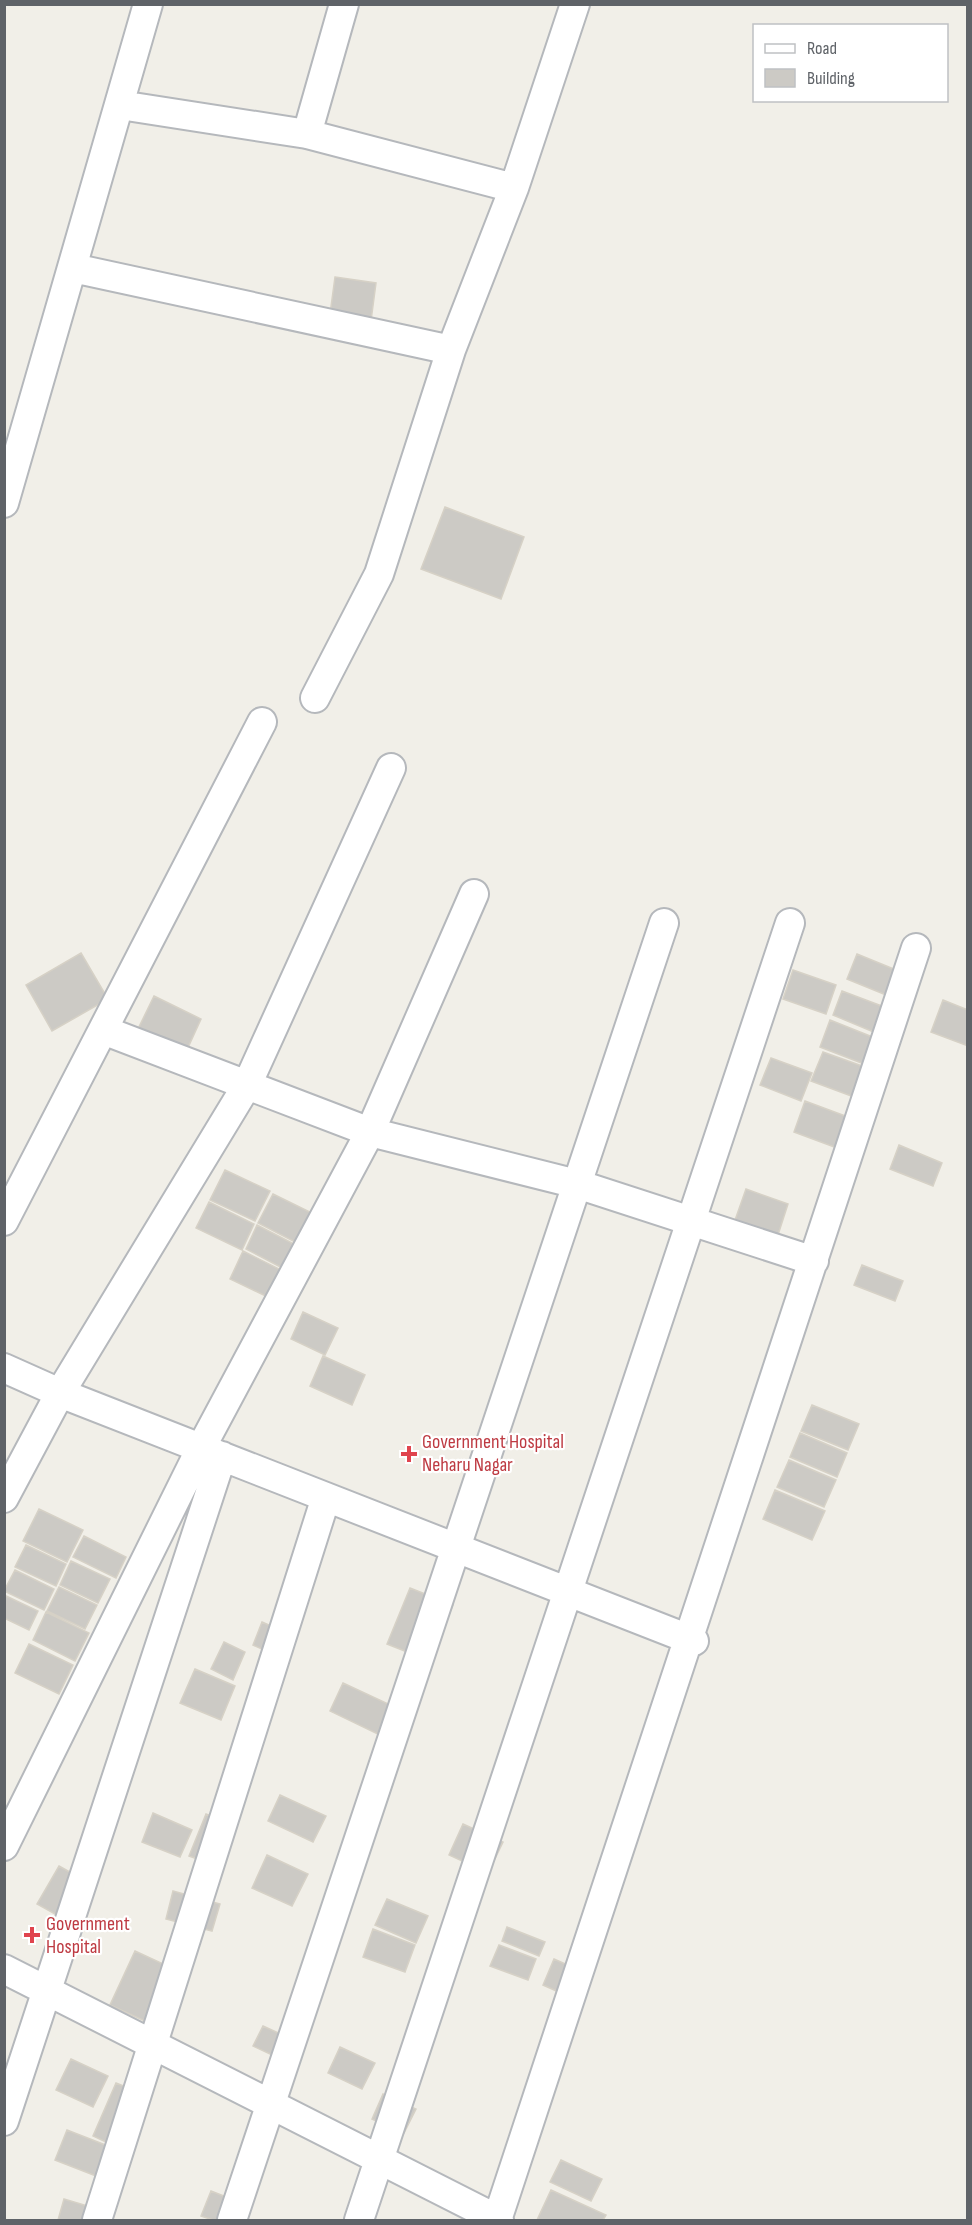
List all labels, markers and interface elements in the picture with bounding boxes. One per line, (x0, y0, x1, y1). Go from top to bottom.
legend (753, 24, 948, 102)
text: Road (807, 38, 837, 59)
text: Building (807, 68, 855, 89)
place label: Government Hospital Neharu Nagar (422, 1430, 564, 1477)
marker: Government Hospital Neharu Nagar (400, 1445, 418, 1463)
place label: Government Hospital (46, 1912, 130, 1959)
marker: Government Hospital (23, 1926, 41, 1944)

